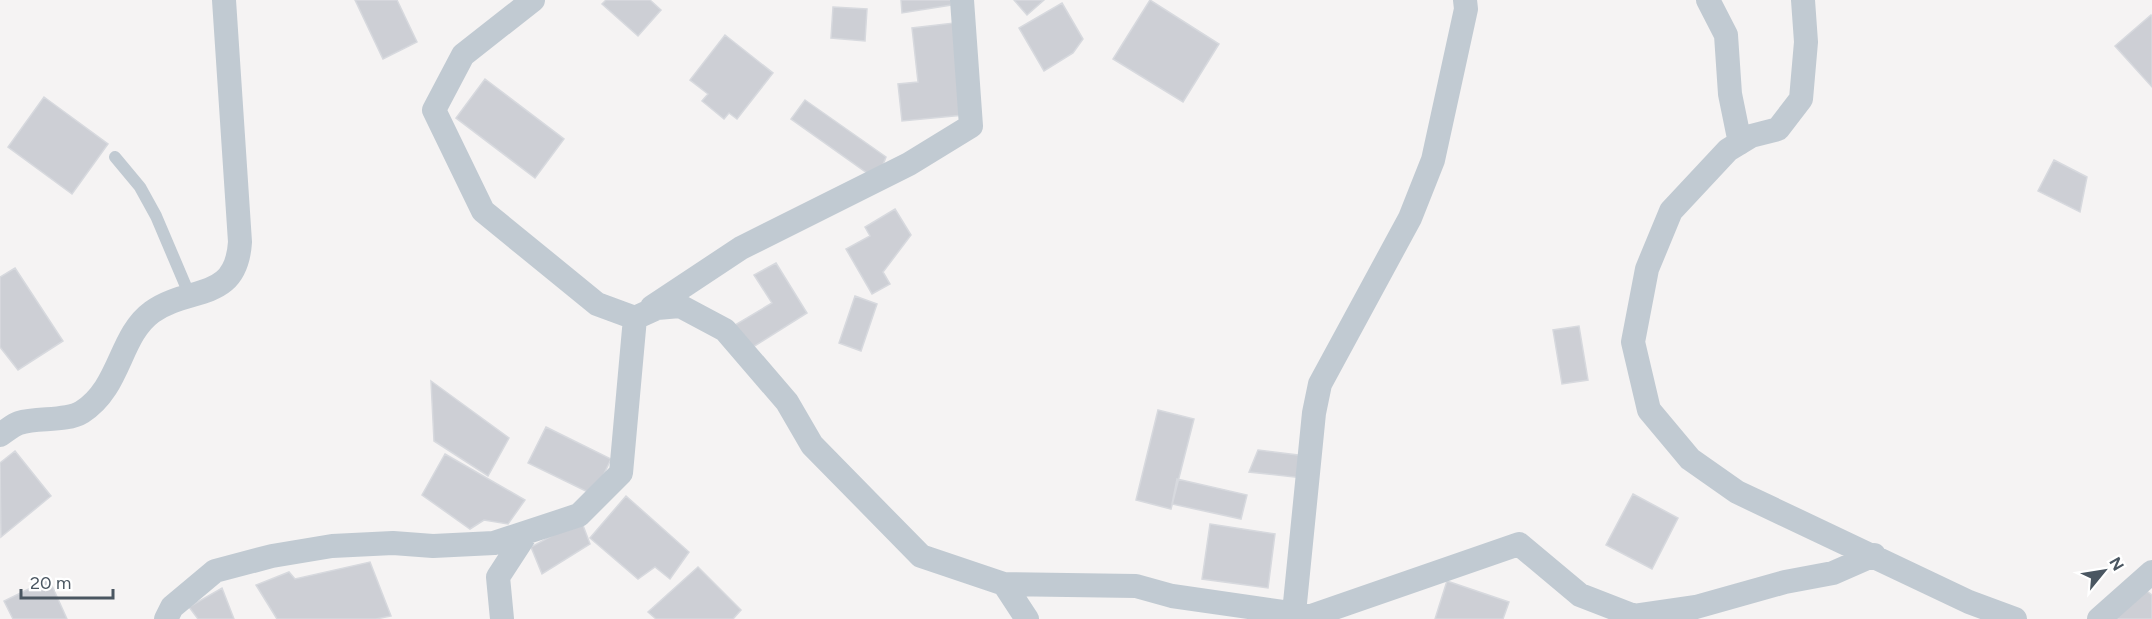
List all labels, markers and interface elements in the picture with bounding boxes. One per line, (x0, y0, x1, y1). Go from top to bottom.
north arrow (2074, 541, 2134, 601)
text: N (2105, 554, 2128, 574)
scale bar (21, 562, 112, 600)
text: 20 m (30, 572, 71, 594)

